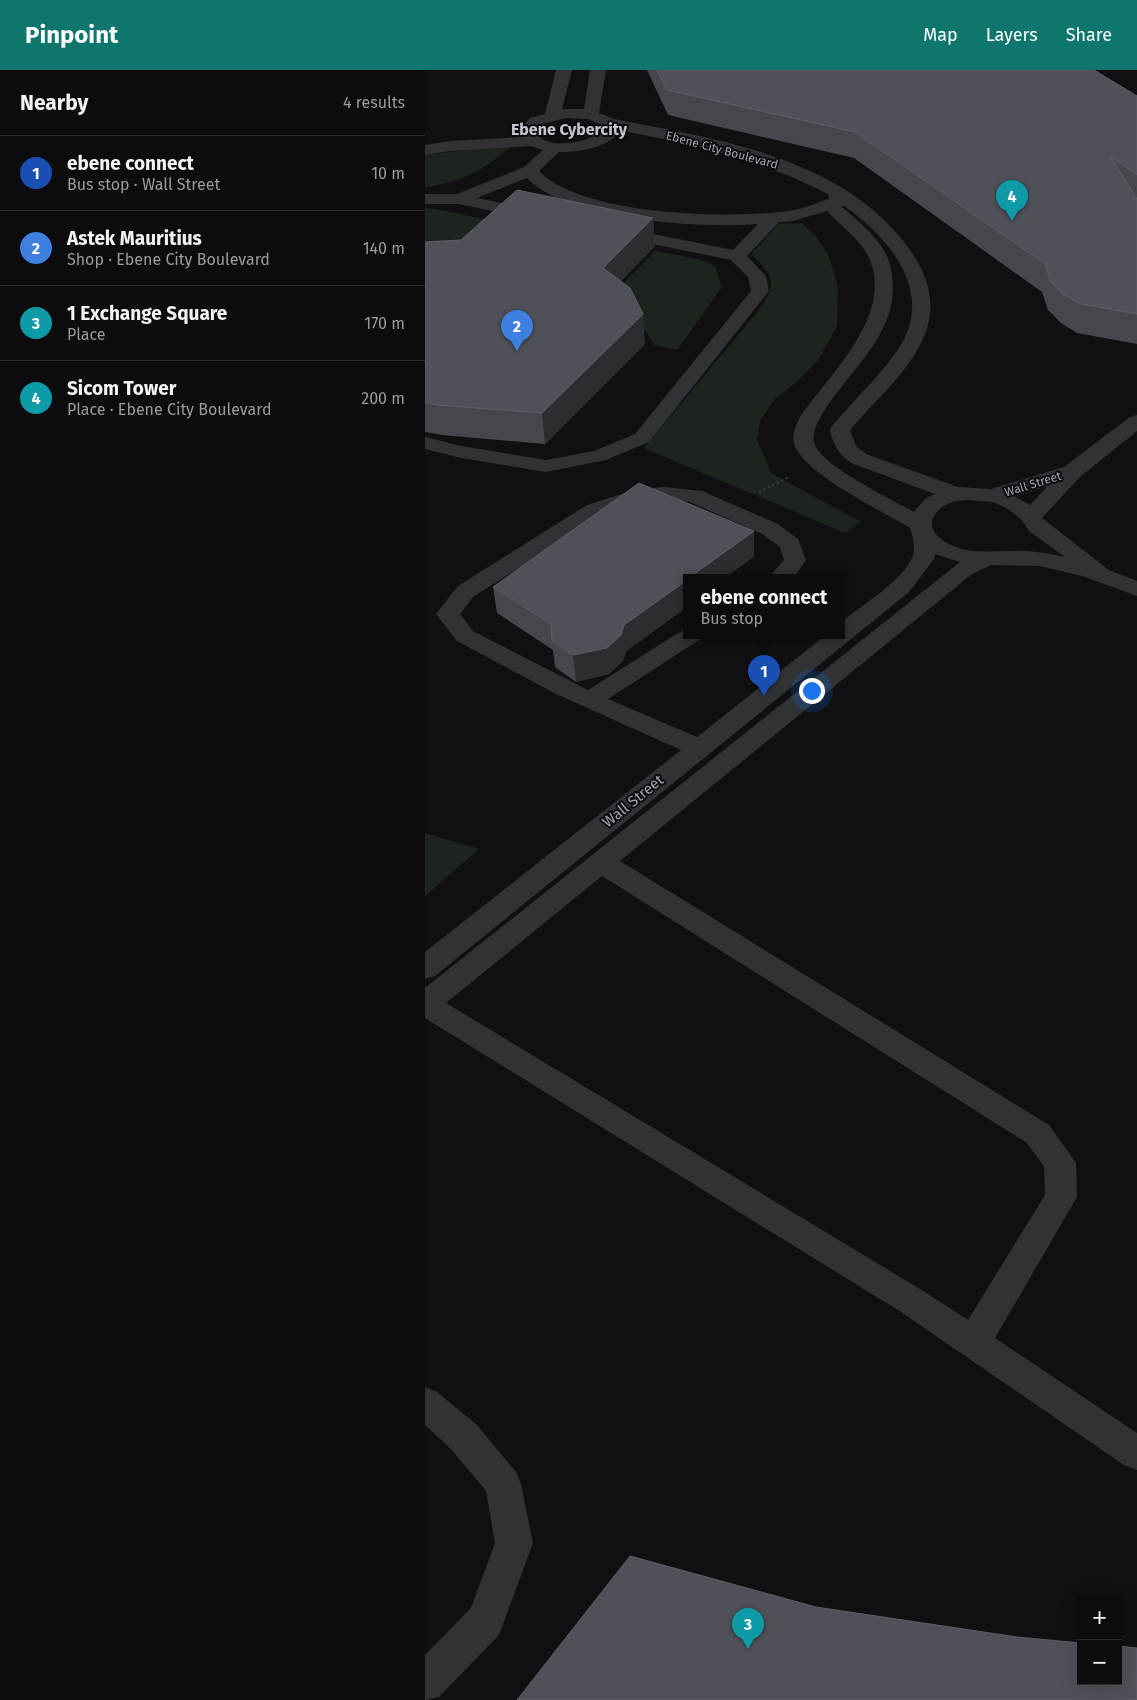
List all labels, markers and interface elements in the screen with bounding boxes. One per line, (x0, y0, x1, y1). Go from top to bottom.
text: Pinpoint (25, 21, 118, 49)
text: Map (923, 24, 958, 46)
text: Layers (986, 24, 1038, 46)
text: Share (1066, 24, 1112, 46)
text: Nearby (20, 90, 88, 116)
text: 4 results (343, 93, 405, 112)
district label: Ebene Cybercity (511, 120, 628, 139)
street label: Ebene City Boulevard (665, 128, 779, 172)
text: ebene connect (67, 152, 194, 175)
text: 1 (32, 164, 40, 183)
text: 10 m (371, 164, 405, 183)
text: Bus stop · Wall Street (67, 175, 220, 194)
pin: 4 (996, 180, 1028, 221)
text: Astek Mauritius (67, 227, 202, 250)
text: 2 (32, 239, 40, 258)
text: 140 m (363, 239, 405, 258)
text: Shop · Ebene City Boulevard (67, 250, 270, 269)
text: 1 Exchange Square (67, 302, 227, 325)
pin: 2 (501, 310, 533, 351)
text: 3 (32, 314, 40, 333)
text: 170 m (364, 314, 405, 333)
text: Place (67, 325, 106, 344)
text: Sicom Tower (67, 377, 176, 400)
text: 4 (31, 389, 41, 408)
text: 200 m (361, 389, 405, 408)
text: Place · Ebene City Boulevard (67, 400, 271, 419)
street label: Wall Street (1003, 469, 1064, 499)
popup (683, 574, 845, 639)
text: ebene connect (701, 586, 827, 609)
text: Bus stop (701, 609, 763, 628)
pin: 1 (748, 655, 780, 696)
your location (799, 678, 825, 704)
street label: Wall Street (599, 771, 668, 831)
map controls (1077, 1595, 1122, 1685)
button: + (1077, 1595, 1122, 1640)
pin: 3 (732, 1608, 764, 1649)
button: − (1077, 1640, 1122, 1685)

